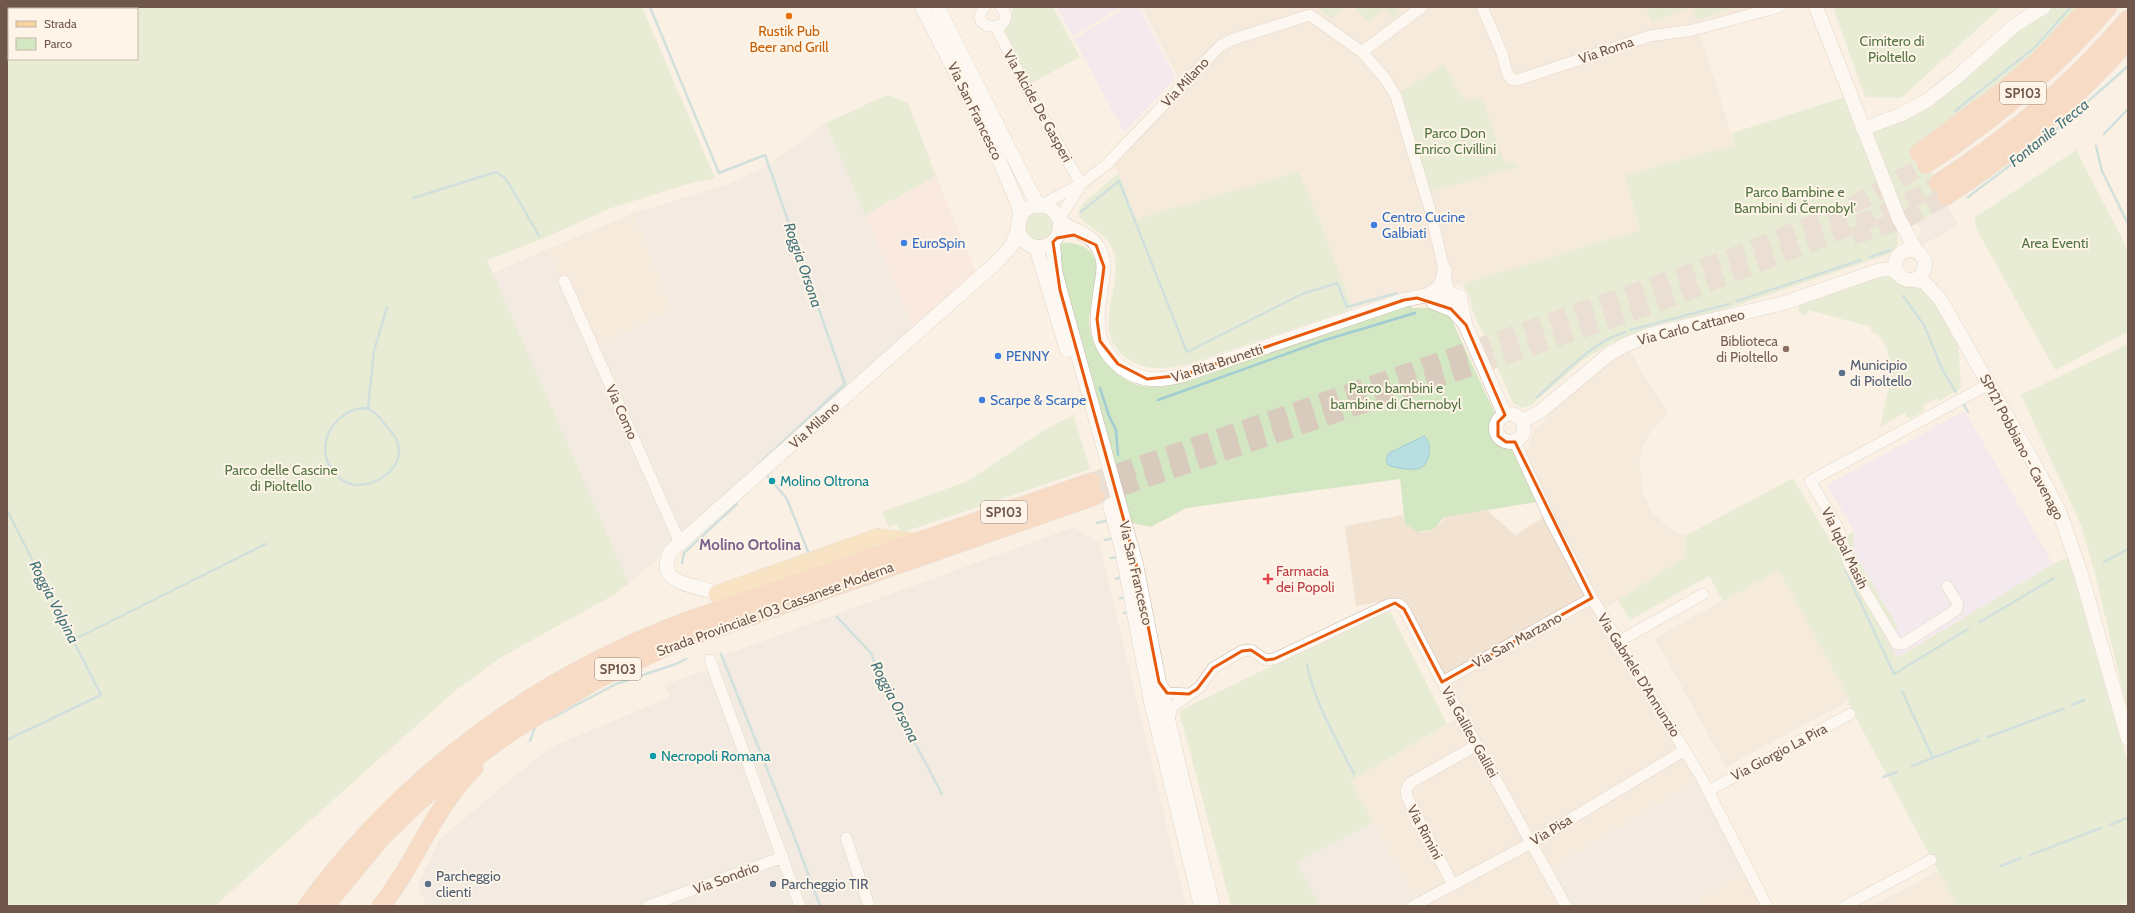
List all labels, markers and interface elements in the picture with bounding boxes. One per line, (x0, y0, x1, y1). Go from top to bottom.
legend (8, 8, 138, 60)
marker: Rustik Pub Beer and Grill (784, 11, 794, 21)
text: Strada (44, 16, 77, 31)
place label: Rustik Pub Beer and Grill (749, 22, 829, 56)
street label: Via Roma (1576, 32, 1636, 68)
park label: Cimitero di Pioltello (1860, 32, 1924, 66)
text: Parco (44, 36, 72, 51)
street label: Via Alcide De Gasperi (1000, 47, 1076, 165)
street label: Via Milano (1157, 53, 1213, 111)
street label: Via San Francesco (944, 59, 1007, 163)
road number: SP103 (2000, 82, 2046, 104)
water label: Fontanile Trecca (2005, 95, 2093, 171)
park label: Parco Don Enrico Civillini (1414, 124, 1496, 158)
park label: Parco Bambine e Bambini di Černobyl’ (1734, 183, 1856, 217)
place label: Centro Cucine Galbiati (1382, 208, 1465, 242)
water label: Roggia Orsona (780, 220, 826, 310)
marker: Centro Cucine Galbiati (1369, 220, 1379, 230)
place label: EuroSpin (912, 234, 965, 252)
park label: Area Eventi (2022, 234, 2088, 252)
marker: EuroSpin (899, 238, 909, 248)
street label: Via Carlo Cattaneo (1636, 305, 1747, 349)
place label: Biblioteca di Pioltello (1716, 332, 1778, 366)
street label: Via Rita Brunetti (1169, 340, 1265, 386)
marker: Biblioteca di Pioltello (1781, 344, 1791, 354)
place label: PENNY (1006, 347, 1050, 365)
marker: PENNY (993, 351, 1003, 361)
place label: Municipio di Pioltello (1850, 356, 1912, 390)
marker: Municipio di Pioltello (1837, 368, 1847, 378)
street label: SP121 Pobbiano - Cavenago (1976, 371, 2068, 523)
park label: Parco bambini e bambine di Chernobyl (1331, 379, 1462, 413)
street label: Via Como (602, 382, 642, 442)
place label: Scarpe & Scarpe (990, 391, 1086, 409)
marker: Scarpe & Scarpe (977, 395, 987, 405)
street label: Via Milano (785, 397, 843, 452)
park label: Parco delle Cascine di Pioltello (224, 461, 338, 495)
place label: Molino Oltrona (780, 472, 869, 490)
marker: Molino Oltrona (767, 476, 777, 486)
road number: SP103 (981, 501, 1027, 523)
street label: Via Iqbal Masih (1818, 504, 1872, 592)
street label: Via San Francesco (1115, 519, 1157, 627)
district label: Molino Ortolina (699, 536, 801, 554)
water label: Roggia Volpina (25, 558, 83, 646)
street label: Strada Provinciale 103 Cassanese Moderna (654, 558, 896, 660)
place label: Farmacia dei Popoli (1276, 562, 1334, 596)
marker: Farmacia dei Popoli (1263, 574, 1273, 584)
street label: Via San Marzano (1469, 608, 1565, 672)
street label: Via Gabriele D'Annunzio (1594, 610, 1685, 741)
road number: SP103 (595, 658, 641, 680)
water label: Roggia Orsona (867, 658, 923, 746)
street label: Via Galileo Galilei (1438, 683, 1502, 781)
street label: Via Giorgio La Pira (1728, 719, 1830, 785)
place label: Necropoli Romana (661, 747, 771, 765)
marker: Necropoli Romana (648, 751, 658, 761)
street label: Via Rimini (1403, 802, 1447, 862)
street label: Via Pisa (1527, 810, 1575, 849)
street label: Via Sondrio (691, 858, 762, 898)
place label: Parcheggio clienti (436, 867, 501, 901)
place label: Parcheggio TIR (781, 875, 869, 893)
marker: Parcheggio clienti (423, 879, 433, 889)
marker: Parcheggio TIR (768, 879, 778, 889)

